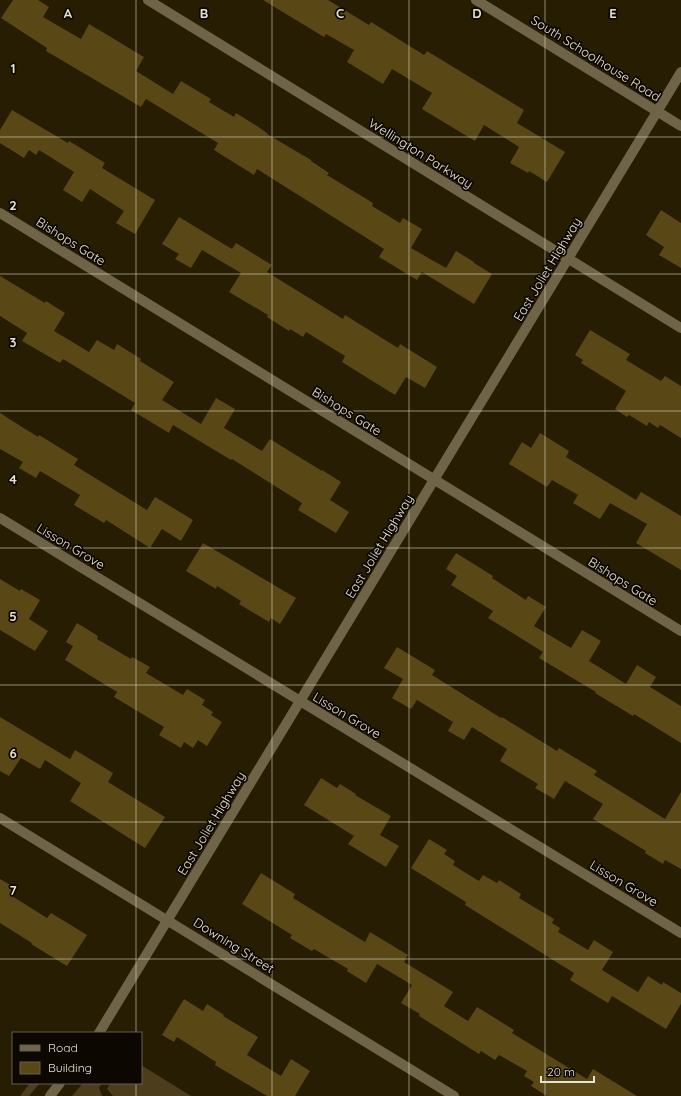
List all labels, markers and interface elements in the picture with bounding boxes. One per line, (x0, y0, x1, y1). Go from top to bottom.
text: A (64, 5, 73, 21)
text: B (200, 5, 208, 21)
text: C (336, 5, 344, 21)
text: D (472, 5, 482, 21)
text: E (609, 5, 617, 21)
street label: South Schoolhouse Road (528, 12, 664, 104)
text: 1 (10, 60, 16, 76)
street label: Wellington Parkway (366, 114, 476, 192)
text: 2 (9, 197, 17, 213)
street label: Bishops Gate (33, 213, 109, 269)
street label: East Joliet Highway (510, 214, 584, 324)
text: 3 (10, 334, 17, 350)
street label: Bishops Gate (309, 383, 385, 439)
text: 4 (9, 471, 17, 487)
street label: East Joliet Highway (342, 491, 416, 601)
street label: Lisson Grove (34, 519, 108, 573)
street label: Bishops Gate (585, 553, 661, 609)
text: 5 (9, 608, 17, 624)
street label: Lisson Grove (310, 688, 384, 742)
text: 6 (9, 745, 17, 761)
street label: East Joliet Highway (174, 768, 248, 878)
street label: Lisson Grove (587, 856, 661, 910)
text: 7 (9, 882, 17, 898)
street label: Downing Street (191, 914, 277, 976)
legend (12, 1032, 142, 1084)
text: Road (48, 1040, 78, 1055)
scale bar (541, 1058, 594, 1084)
text: Building (48, 1060, 92, 1075)
text: 20 m (547, 1064, 575, 1079)

